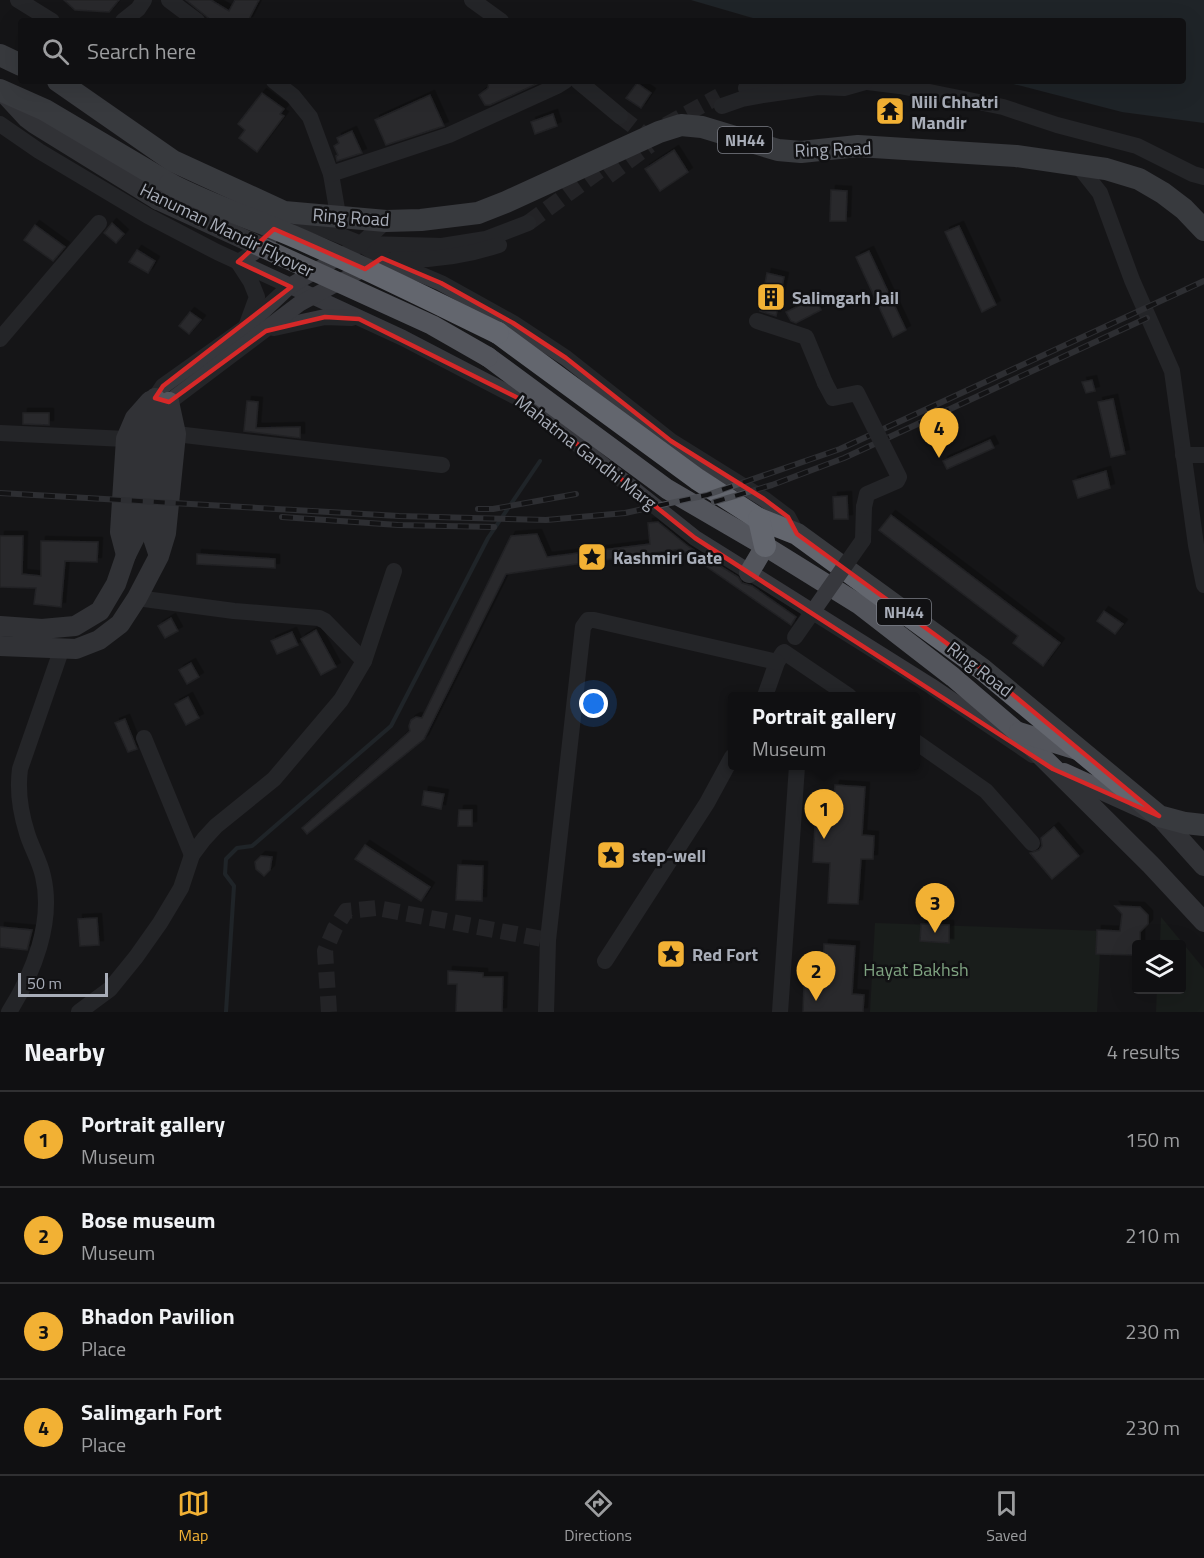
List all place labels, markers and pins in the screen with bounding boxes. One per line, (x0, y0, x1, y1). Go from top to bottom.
place label: Nili Chhatri Mandir (911, 88, 998, 136)
temple icon: Nili Chhatri Mandir (874, 95, 906, 127)
building icon: Salimgarh Jail (755, 281, 787, 313)
place label: Salimgarh Jail (792, 284, 899, 311)
pin: 4 (920, 408, 958, 458)
place icon: Kashmiri Gate (576, 541, 608, 573)
place label: Kashmiri Gate (613, 544, 722, 571)
pin: 1 (804, 790, 844, 839)
place icon: step-well (595, 839, 627, 871)
place label: step-well (632, 842, 706, 869)
pin: 3 (916, 884, 954, 933)
place icon: Red Fort (655, 938, 687, 970)
place label: Red Fort (692, 941, 759, 968)
pin: 2 (796, 952, 836, 1001)

